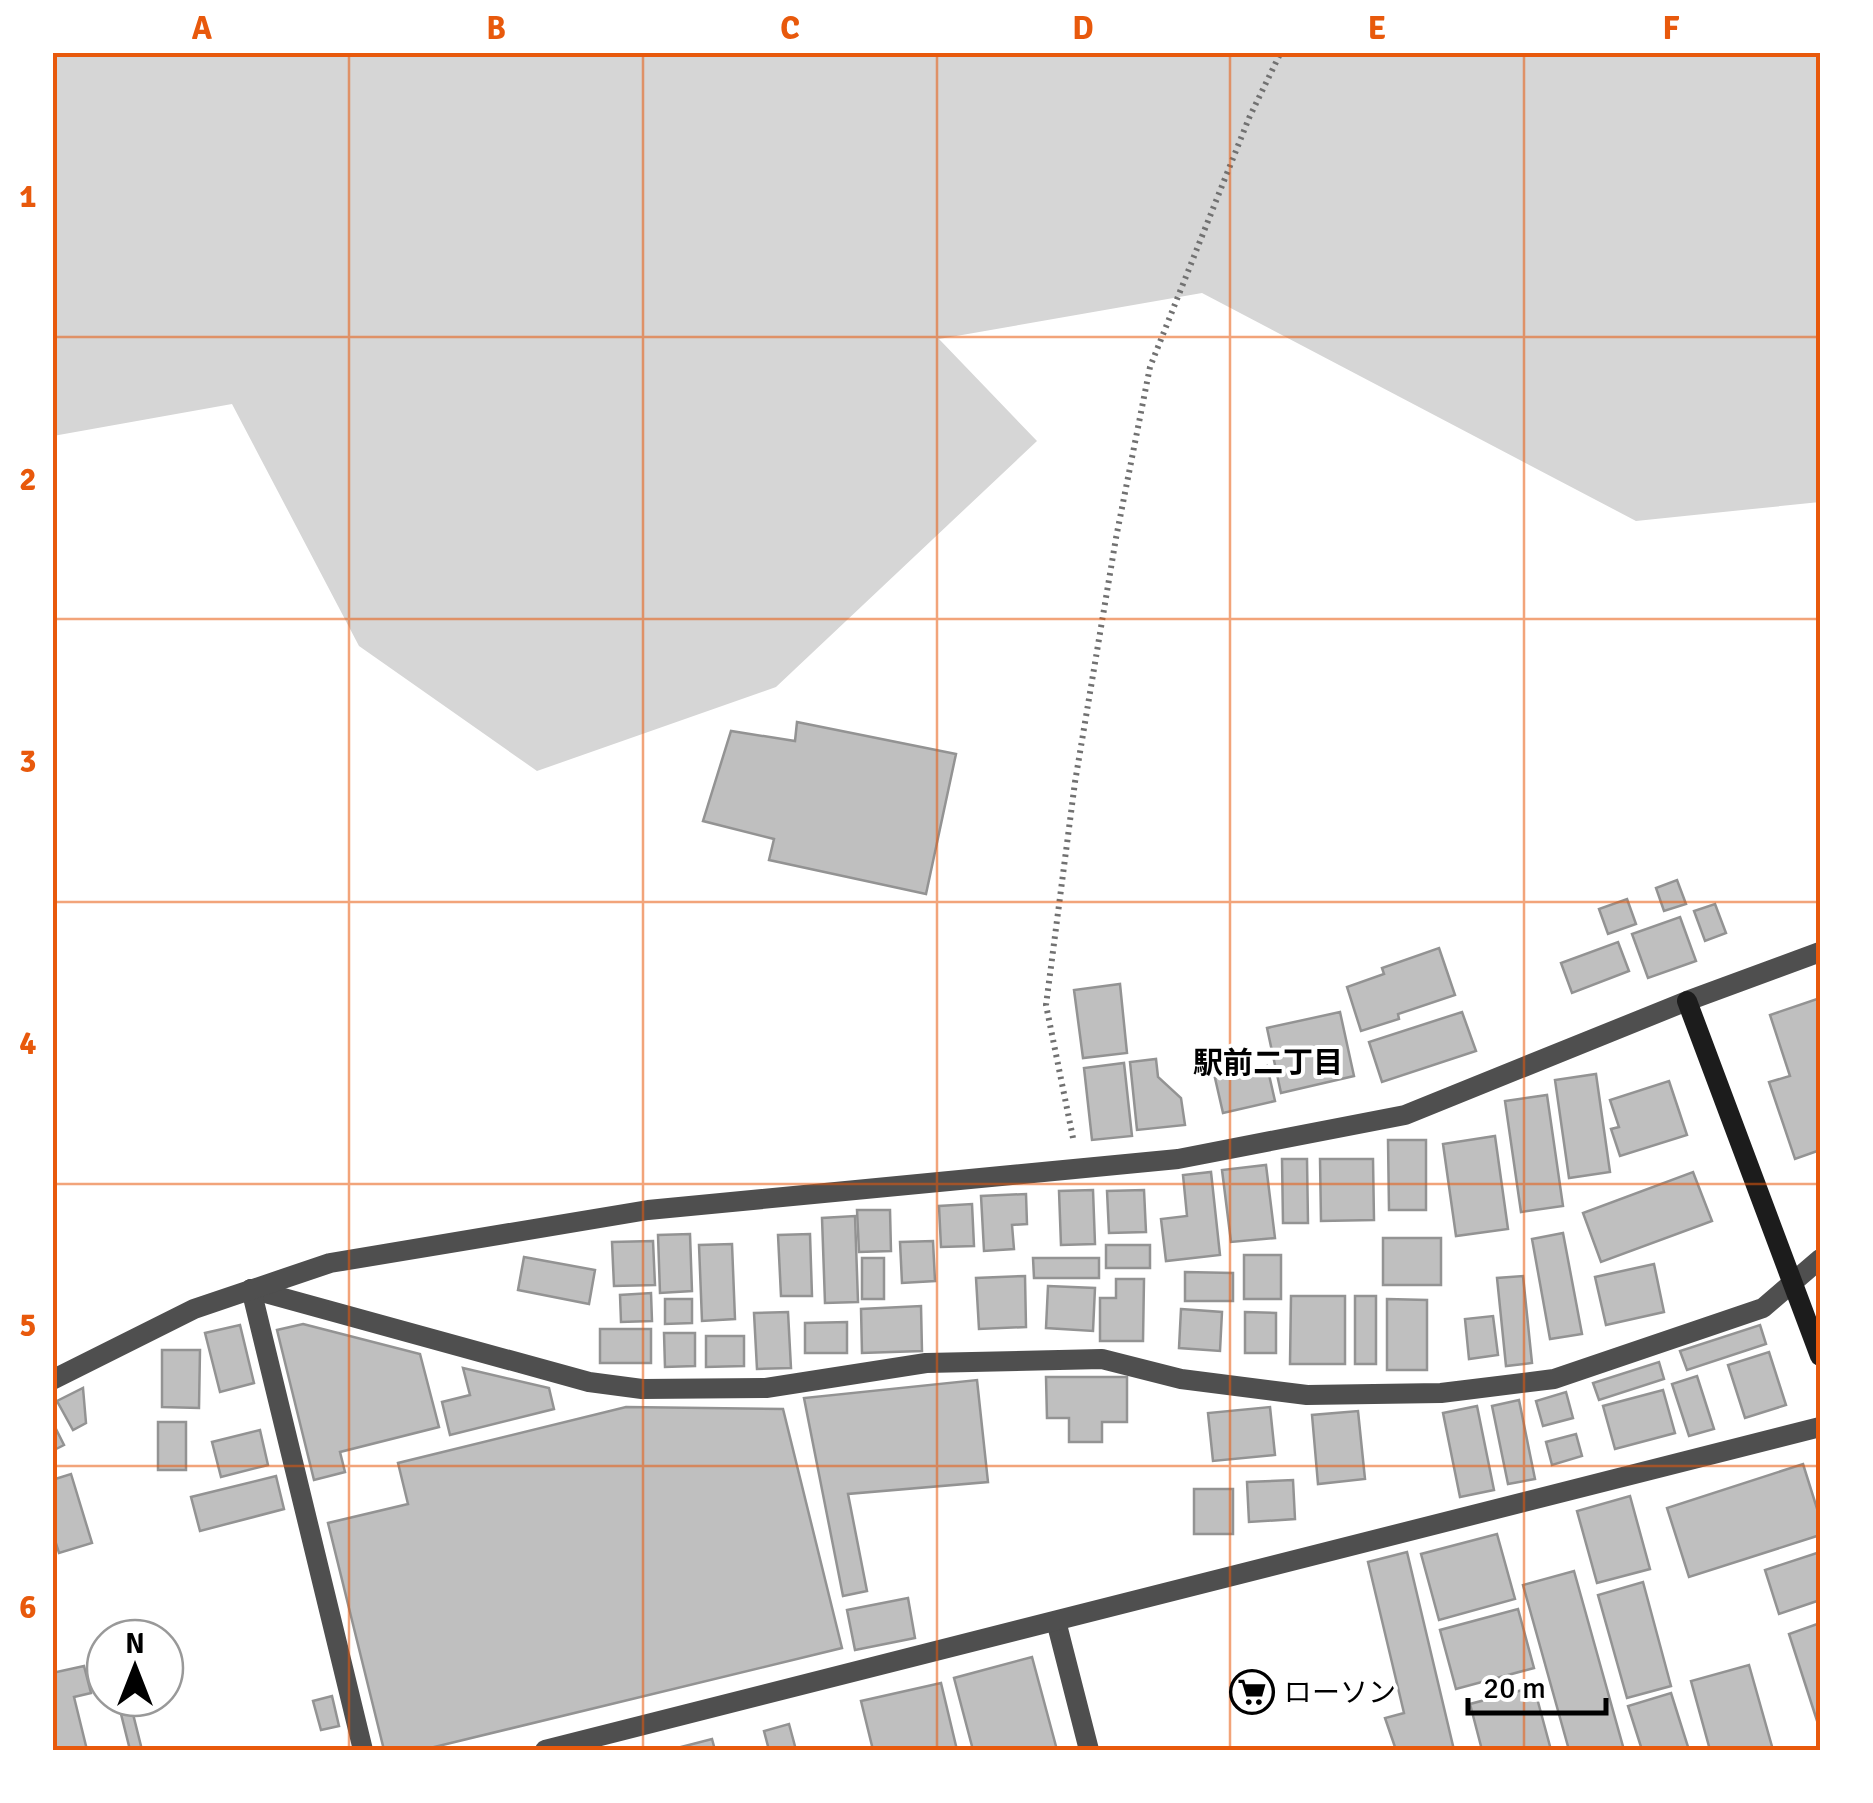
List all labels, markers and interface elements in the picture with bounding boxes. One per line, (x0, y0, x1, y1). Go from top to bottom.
text: A (192, 9, 213, 48)
text: B (486, 9, 506, 48)
text: C (780, 9, 800, 48)
text: D (1072, 9, 1094, 48)
text: E (1368, 9, 1386, 48)
text: F (1662, 9, 1680, 48)
text: 1 (19, 177, 37, 216)
text: 2 (19, 460, 37, 499)
text: 3 (19, 742, 37, 781)
text: 4 (19, 1024, 37, 1063)
district label: 駅前二丁目 (1193, 1045, 1343, 1082)
text: 5 (19, 1306, 37, 1345)
text: 6 (19, 1588, 37, 1627)
north arrow (85, 1618, 185, 1718)
text: N (125, 1627, 145, 1661)
scale bar (1468, 1653, 1606, 1715)
supermarket icon: ローソン (1229, 1669, 1275, 1715)
text: 20 m (1483, 1670, 1546, 1707)
place label: ローソン (1284, 1676, 1396, 1710)

